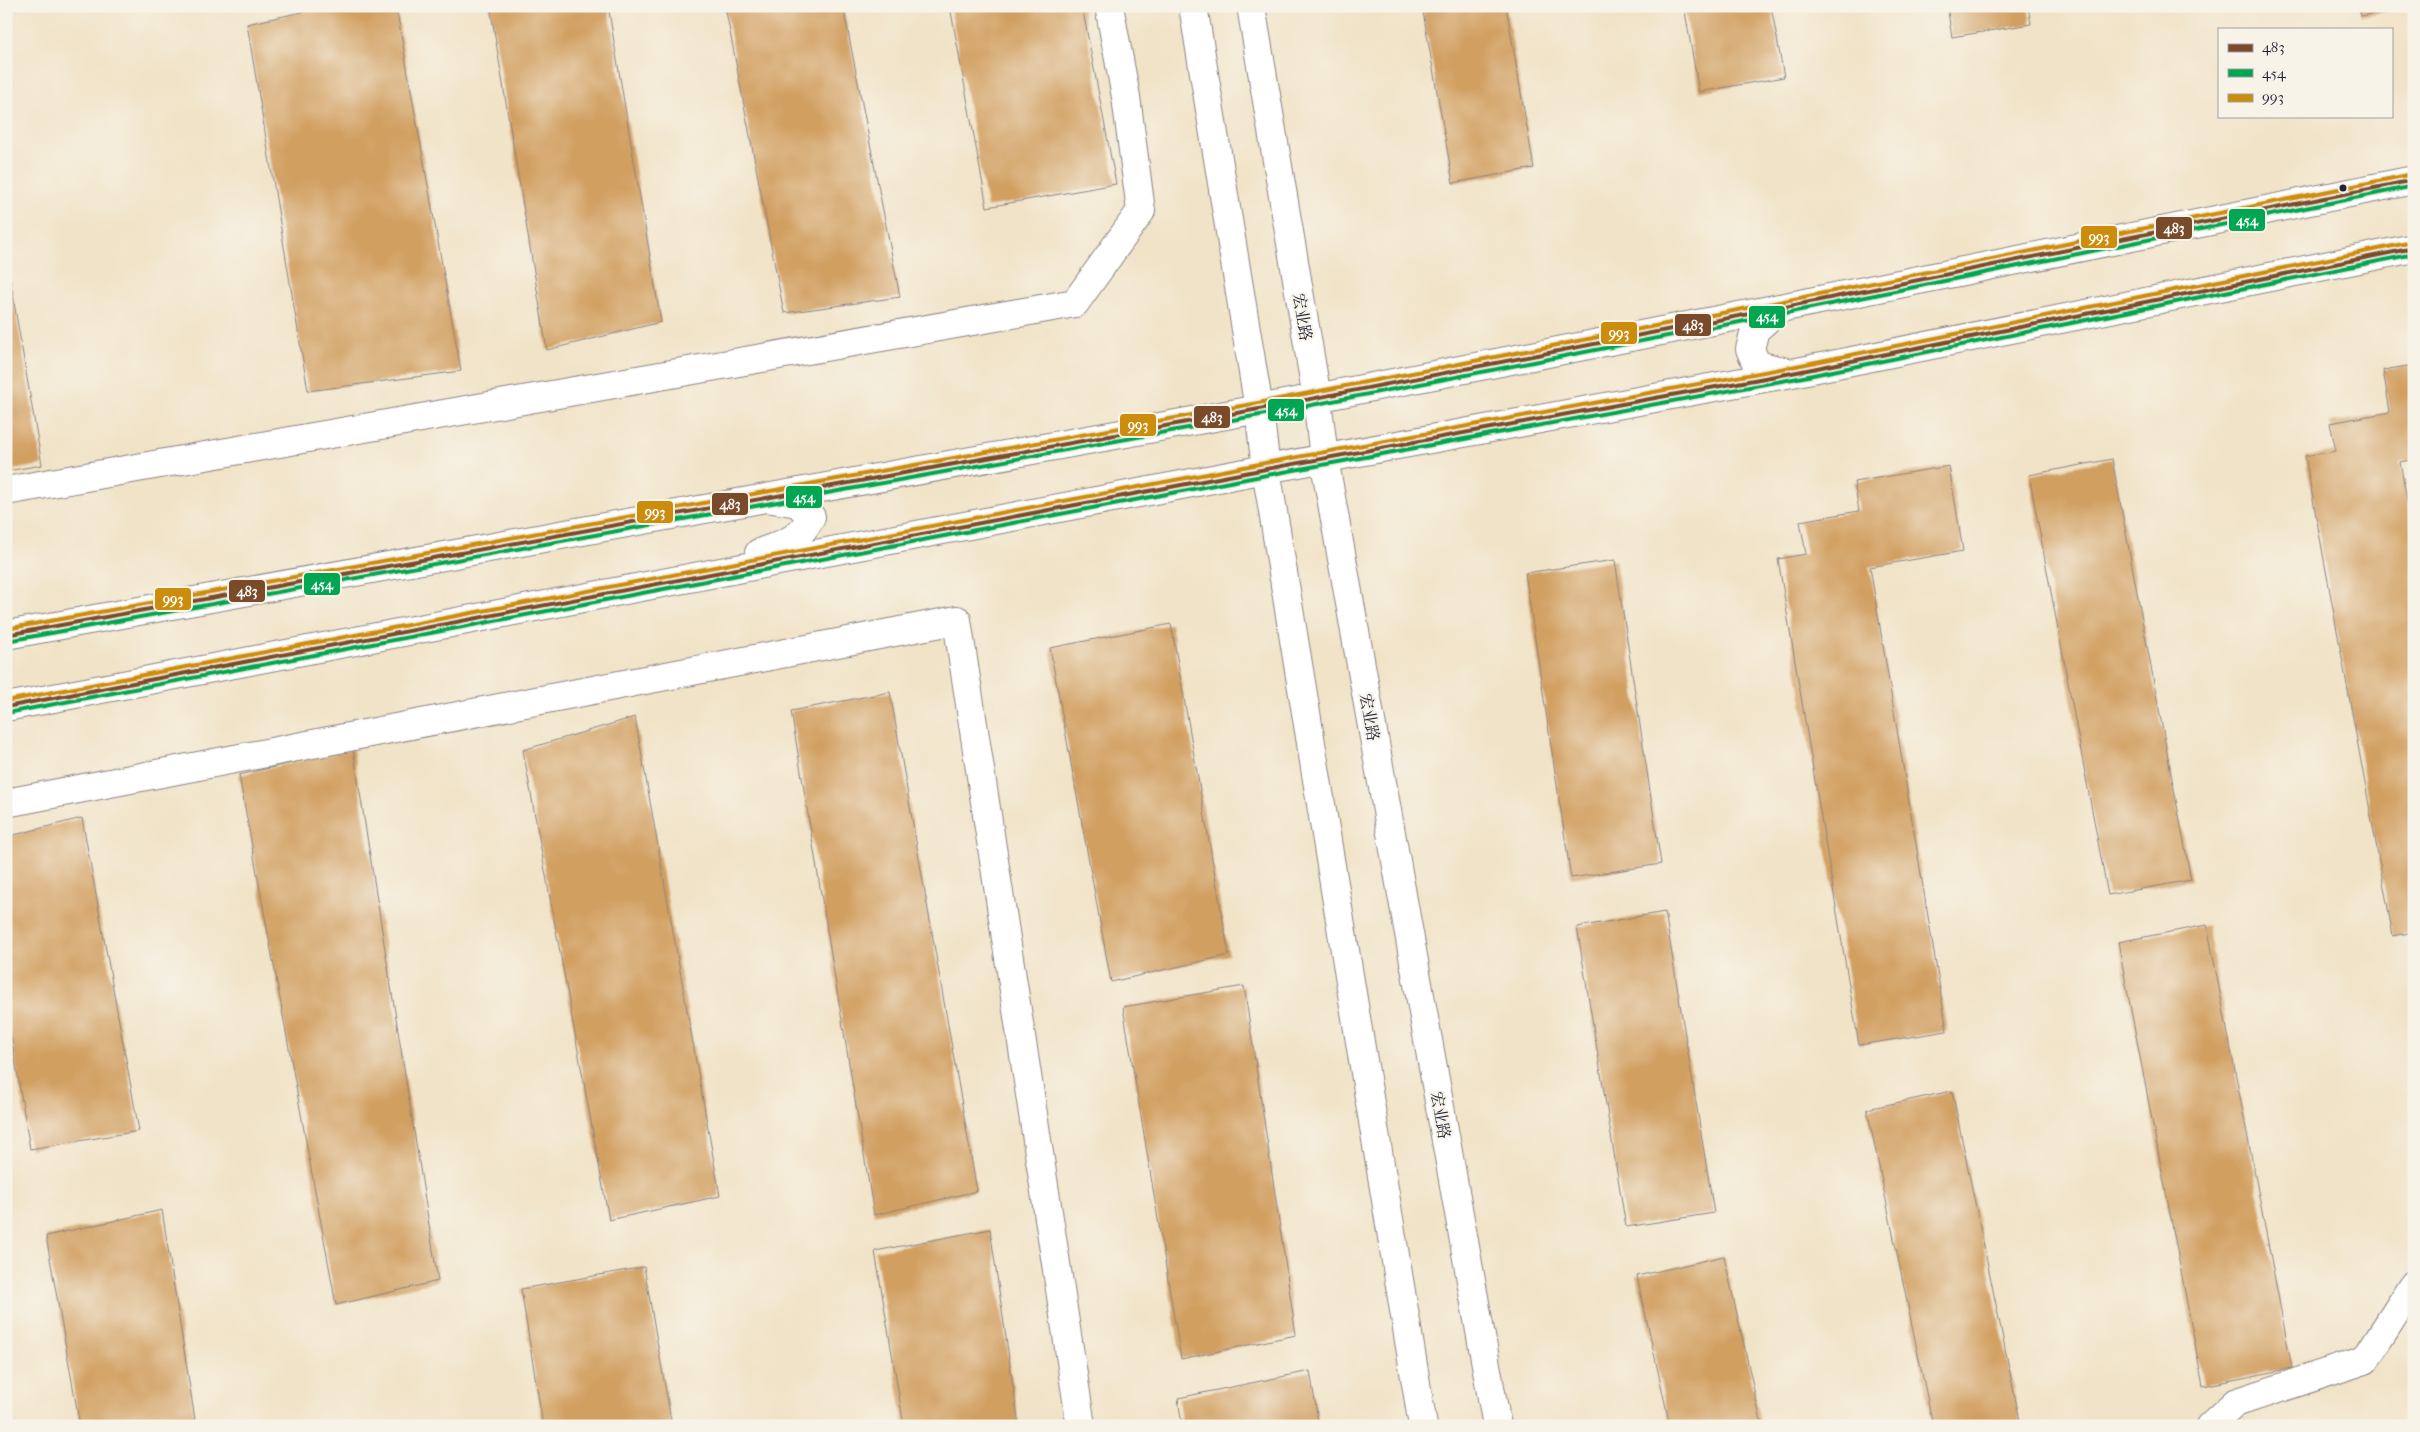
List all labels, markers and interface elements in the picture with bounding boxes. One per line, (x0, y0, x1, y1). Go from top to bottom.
legend (2218, 28, 2392, 118)
text: 483 (2262, 38, 2285, 56)
text: 454 (2262, 64, 2287, 82)
text: 993 (2262, 88, 2284, 106)
unlabelled marker (2338, 183, 2348, 193)
line badge: 454 (2228, 208, 2266, 232)
text: 454 (2235, 212, 2259, 229)
line badge: 483 (2155, 216, 2193, 240)
text: 483 (2162, 220, 2185, 237)
line badge: 993 (2080, 225, 2118, 249)
text: 993 (2088, 229, 2109, 246)
street label: 宏业路 (1289, 292, 1316, 342)
line badge: 454 (1748, 305, 1786, 329)
text: 454 (1755, 308, 1779, 325)
line badge: 483 (1674, 313, 1712, 337)
text: 483 (1681, 317, 1704, 334)
line badge: 993 (1600, 321, 1638, 345)
text: 993 (1608, 325, 1629, 342)
line badge: 454 (1267, 398, 1305, 422)
text: 454 (1274, 402, 1298, 419)
line badge: 483 (1193, 405, 1231, 429)
text: 483 (1200, 409, 1223, 426)
line badge: 993 (1119, 413, 1157, 437)
text: 993 (1127, 417, 1148, 434)
line badge: 454 (785, 485, 823, 509)
text: 454 (792, 489, 816, 506)
line badge: 483 (711, 492, 749, 516)
text: 483 (718, 496, 741, 513)
line badge: 993 (636, 500, 674, 524)
text: 993 (644, 504, 665, 521)
line badge: 454 (303, 572, 341, 596)
text: 454 (310, 576, 334, 593)
line badge: 483 (228, 579, 266, 603)
text: 483 (235, 583, 258, 600)
line badge: 993 (154, 587, 192, 611)
text: 993 (162, 591, 183, 608)
street label: 宏业路 (1356, 692, 1383, 742)
street label: 宏业路 (1427, 1090, 1454, 1140)

